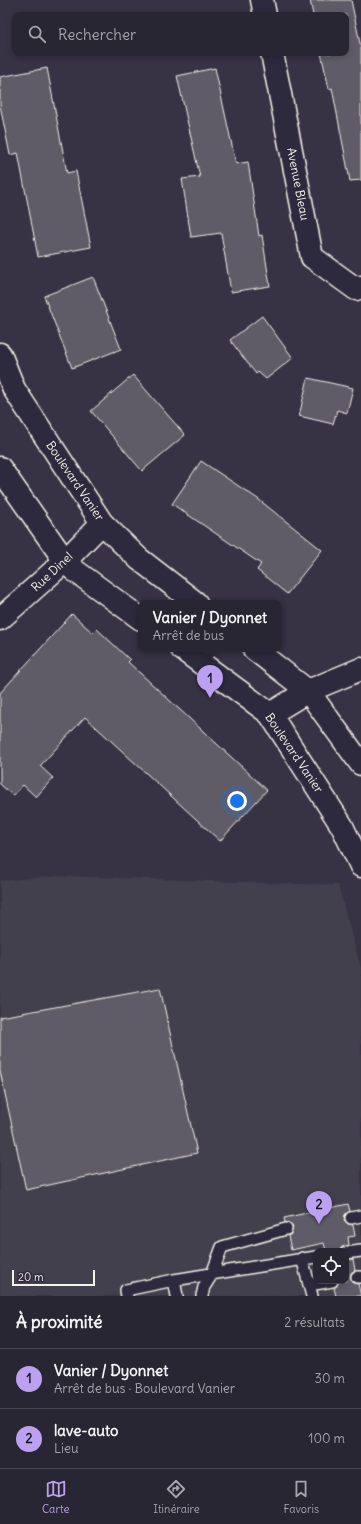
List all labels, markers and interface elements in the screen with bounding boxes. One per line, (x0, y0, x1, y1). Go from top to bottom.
search box (12, 12, 349, 56)
icon: search (26, 23, 48, 45)
text: Rechercher (58, 25, 136, 44)
street label: Avenue Bleau (284, 146, 313, 222)
street label: Boulevard Vanier (43, 438, 108, 524)
street label: Rue Dinel (28, 549, 75, 595)
popup (138, 600, 282, 652)
text: Vanier / Dyonnet (153, 608, 267, 627)
text: Arrêt de bus (153, 627, 224, 644)
pin: 1 (197, 665, 223, 698)
street label: Boulevard Vanier (262, 710, 327, 796)
your location (227, 791, 247, 811)
pin: 2 (306, 1191, 332, 1224)
map controls (313, 1248, 349, 1284)
button: locate (313, 1248, 349, 1284)
scale bar (12, 1268, 95, 1287)
text: 20 m (18, 1270, 44, 1284)
text: À proximité (16, 1311, 102, 1333)
text: 2 résultats (284, 1314, 345, 1331)
text: Vanier / Dyonnet (54, 1361, 168, 1380)
text: 1 (26, 1370, 32, 1387)
text: 30 m (315, 1370, 345, 1387)
text: Arrêt de bus · Boulevard Vanier (54, 1380, 235, 1397)
text: lave-auto (54, 1421, 118, 1440)
text: 2 (25, 1430, 33, 1447)
text: 100 m (308, 1430, 345, 1447)
text: Lieu (54, 1440, 79, 1457)
tab: Carte (42, 1478, 69, 1516)
tab: Itinéraire (153, 1478, 200, 1516)
tab: Favoris (284, 1478, 319, 1516)

